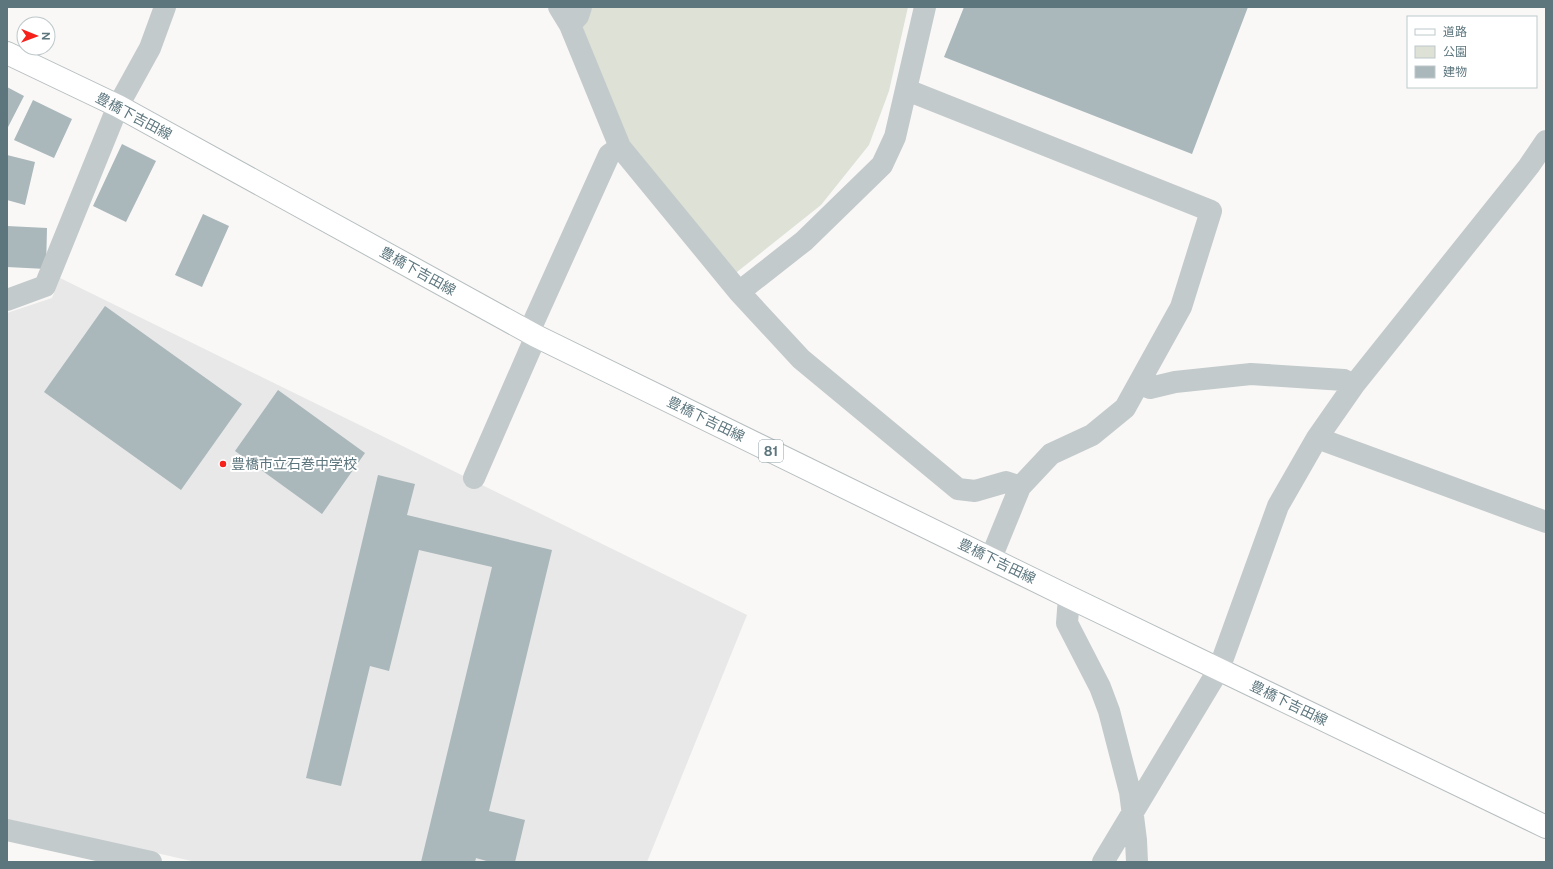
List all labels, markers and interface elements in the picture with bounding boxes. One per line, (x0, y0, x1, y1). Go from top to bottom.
north arrow (16, 16, 56, 56)
legend (1407, 16, 1537, 88)
text: 道路 (1443, 25, 1467, 39)
text: N (40, 32, 52, 41)
text: 公園 (1443, 45, 1467, 59)
text: 建物 (1443, 65, 1467, 79)
street label: 豊橋下吉田線 (93, 89, 175, 143)
street label: 豊橋下吉田線 (377, 244, 459, 298)
street label: 豊橋下吉田線 (665, 393, 747, 445)
road number: 81 (759, 440, 783, 462)
place label: 豊橋市立石巻中学校 (231, 456, 357, 472)
marker: 豊橋市立石巻中学校 (218, 459, 228, 469)
street label: 豊橋下吉田線 (956, 535, 1038, 587)
street label: 豊橋下吉田線 (1248, 677, 1330, 729)

